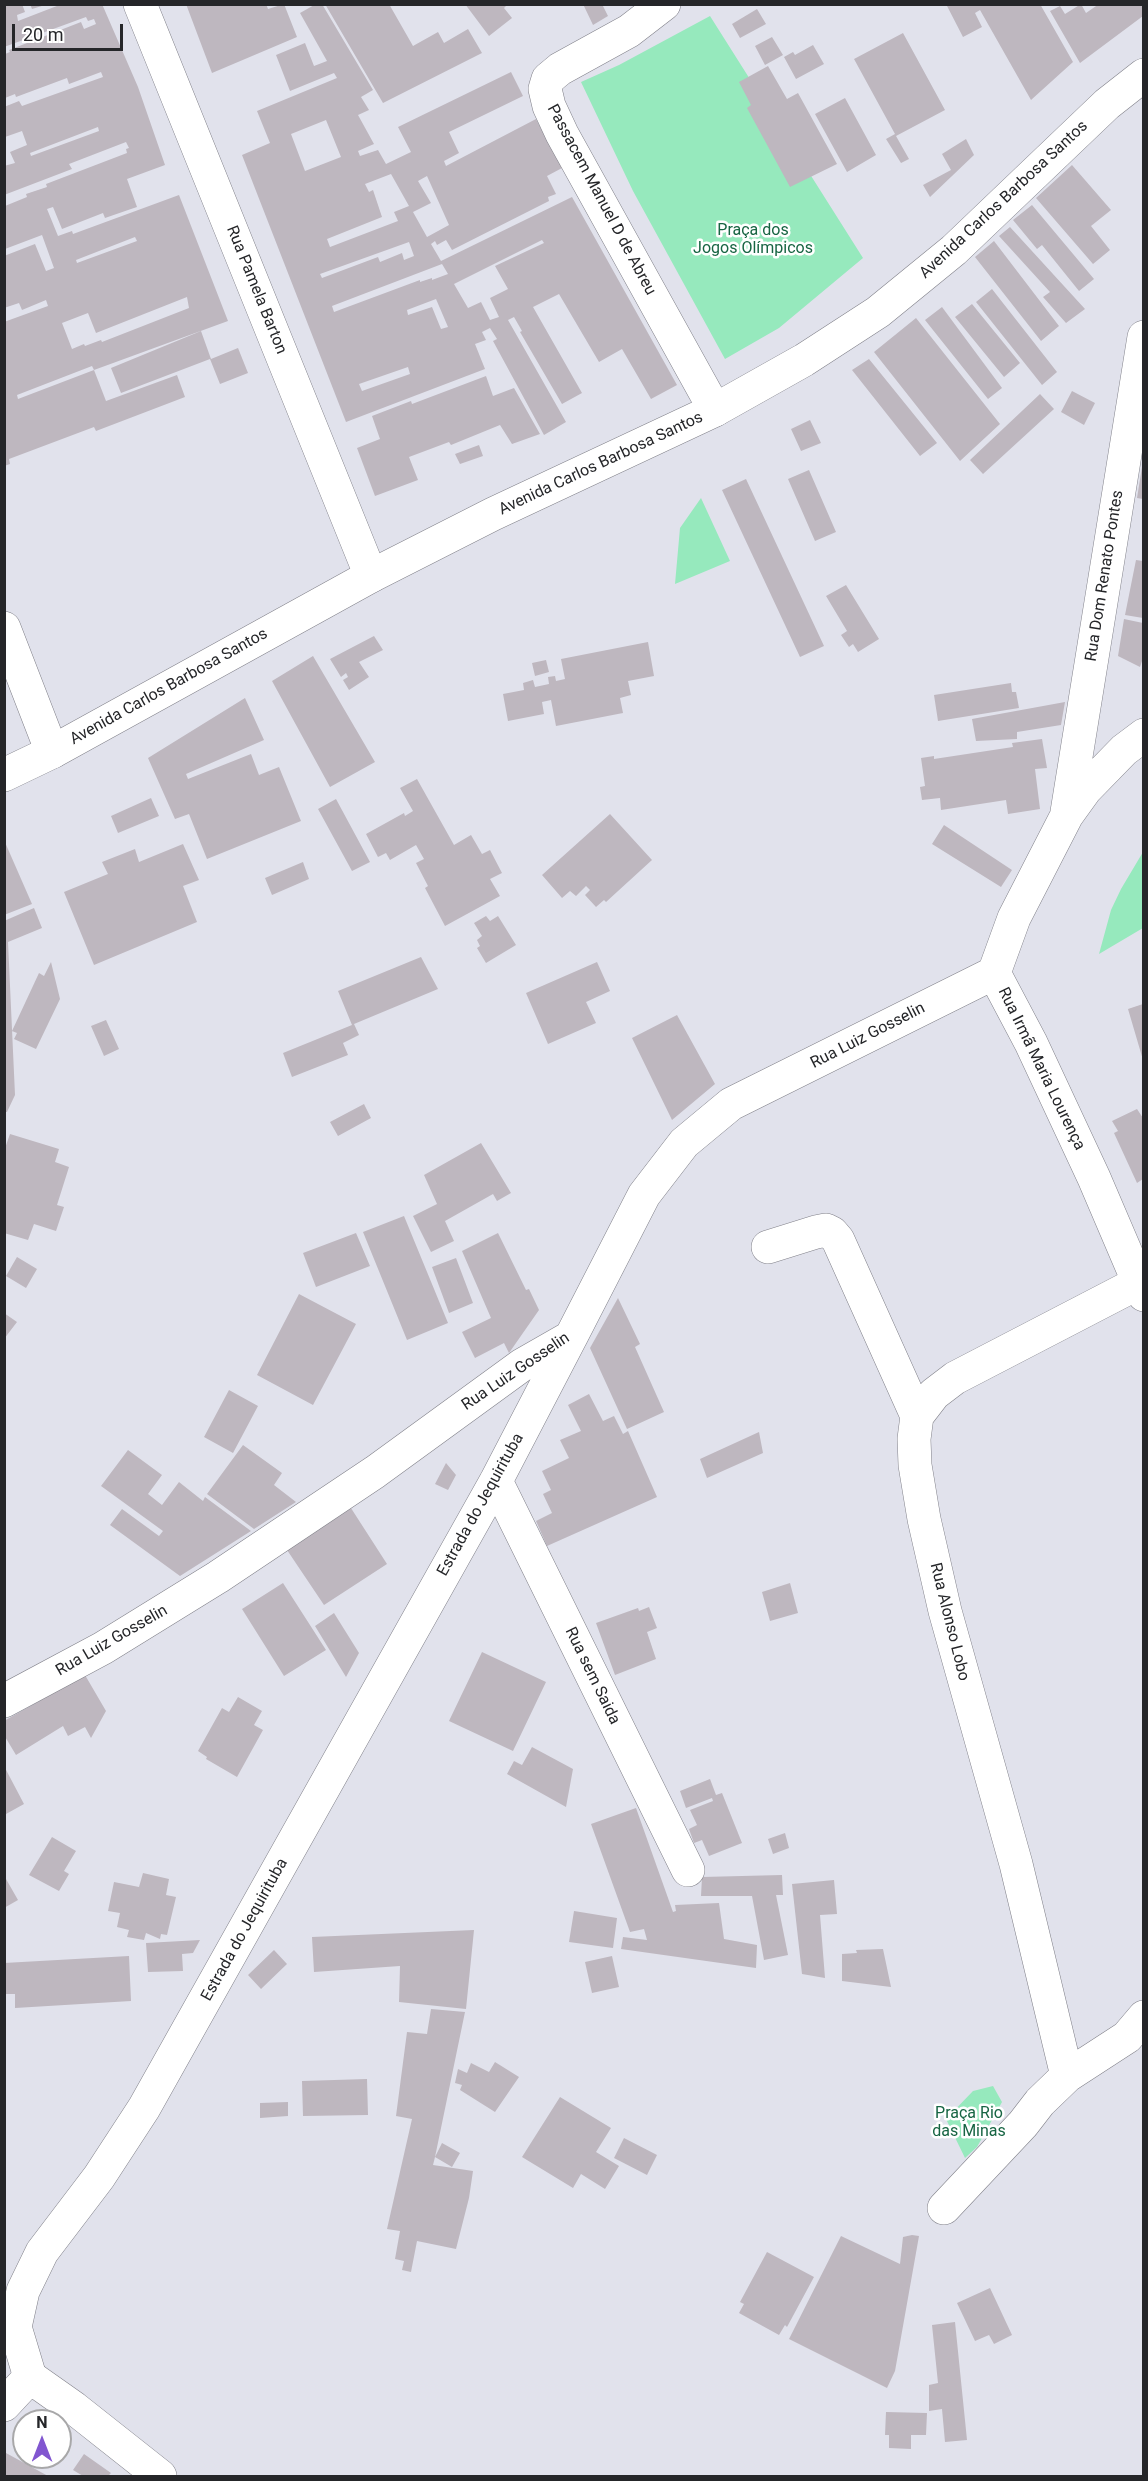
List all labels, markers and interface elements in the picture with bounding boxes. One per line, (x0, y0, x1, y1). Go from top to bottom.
scale bar (15, 12, 126, 50)
text: 20 m (23, 24, 63, 45)
street label: Passacem Manuel D de Abreu (542, 101, 660, 299)
street label: Avenida Carlos Barbosa Santos (916, 117, 1092, 283)
park label: Praça dos Jogos Olímpicos (693, 221, 813, 259)
street label: Rua Pamela Barton (222, 223, 290, 357)
street label: Avenida Carlos Barbosa Santos (496, 408, 706, 520)
street label: Rua Dom Renato Pontes (1082, 489, 1128, 663)
street label: Avenida Carlos Barbosa Santos (67, 625, 271, 749)
street label: Rua Irmã Maria Lourença (993, 984, 1089, 1154)
street label: Rua Luiz Gosselin (808, 999, 928, 1073)
street label: Rua Luiz Gosselin (458, 1329, 574, 1415)
street label: Estrada do Jequirituba (434, 1430, 528, 1580)
street label: Rua Alonso Lobo (925, 1561, 973, 1683)
street label: Rua Luiz Gosselin (53, 1601, 171, 1681)
street label: Rua sem Saida (560, 1624, 624, 1728)
street label: Estrada do Jequirituba (198, 1855, 292, 2005)
park label: Praça Rio das Minas (932, 2104, 1006, 2142)
north arrow (12, 2409, 72, 2469)
text: N (36, 2413, 48, 2432)

